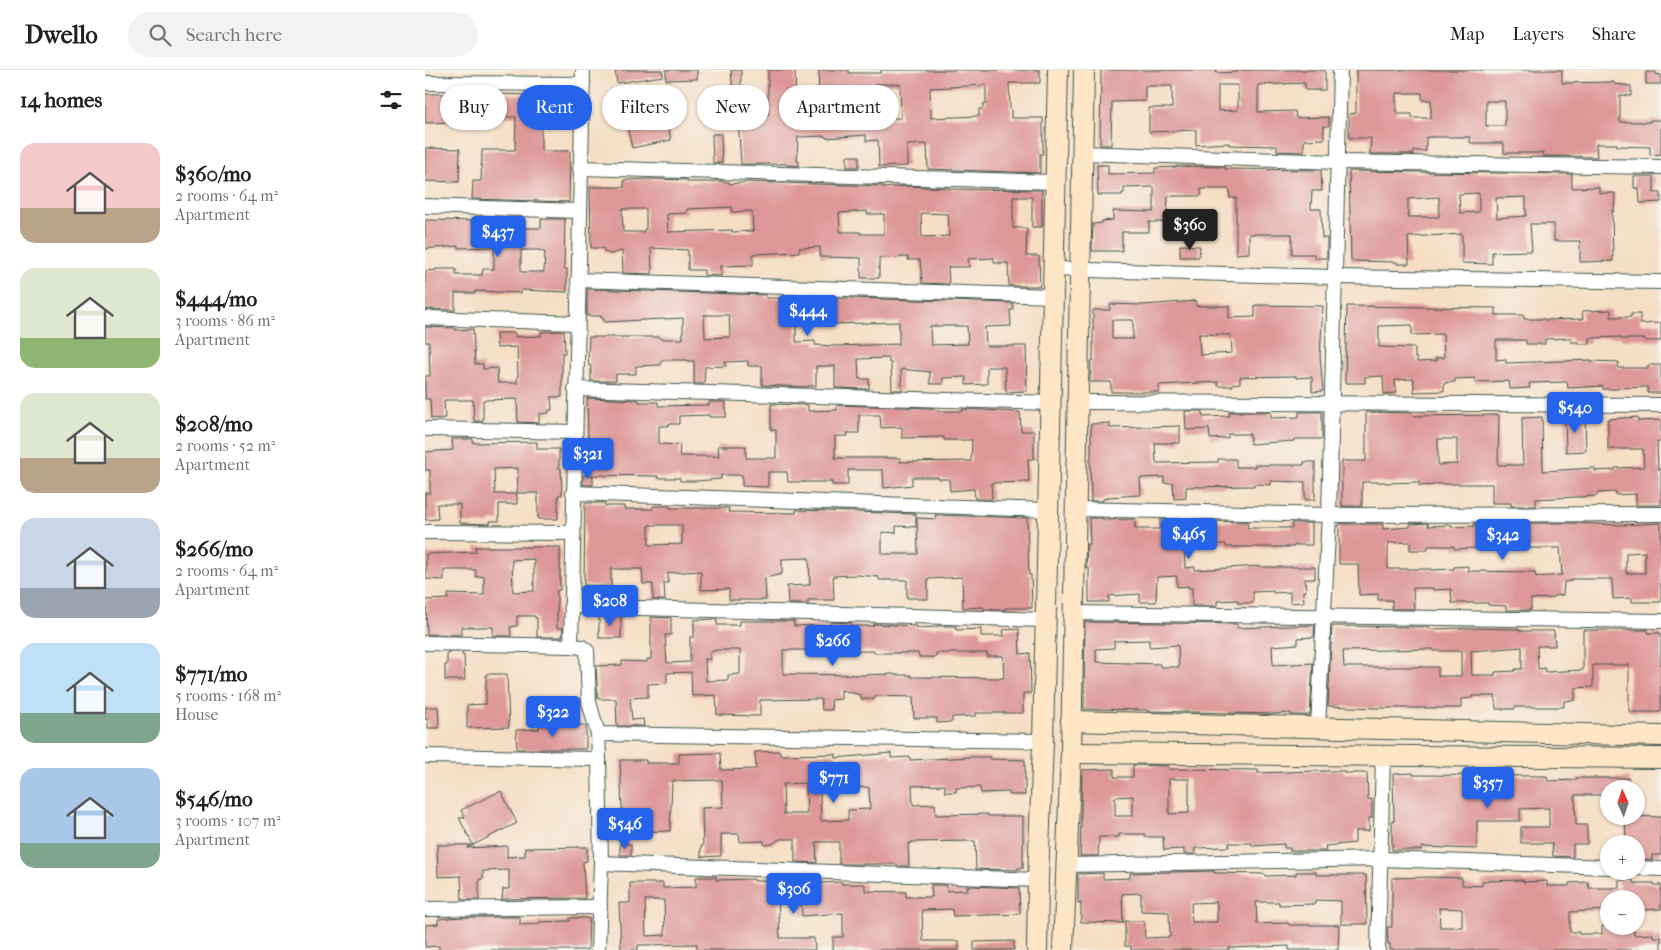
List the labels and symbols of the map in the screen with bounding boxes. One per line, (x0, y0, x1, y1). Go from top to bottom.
pin: $360 (1160, 208, 1220, 251)
pin: $437 (468, 216, 528, 258)
pin: $444 (778, 294, 838, 337)
pin: $540 (1545, 392, 1605, 434)
pin: $321 (558, 438, 618, 480)
pin: $465 (1159, 518, 1219, 560)
pin: $342 (1473, 518, 1533, 561)
pin: $208 (580, 584, 640, 627)
pin: $266 (803, 624, 863, 667)
pin: $322 (523, 696, 583, 738)
pin: $771 (804, 762, 864, 804)
pin: $357 (1458, 766, 1518, 809)
north arrow (1600, 780, 1645, 825)
pin: $546 (595, 808, 655, 850)
pin: $306 (764, 872, 824, 915)

